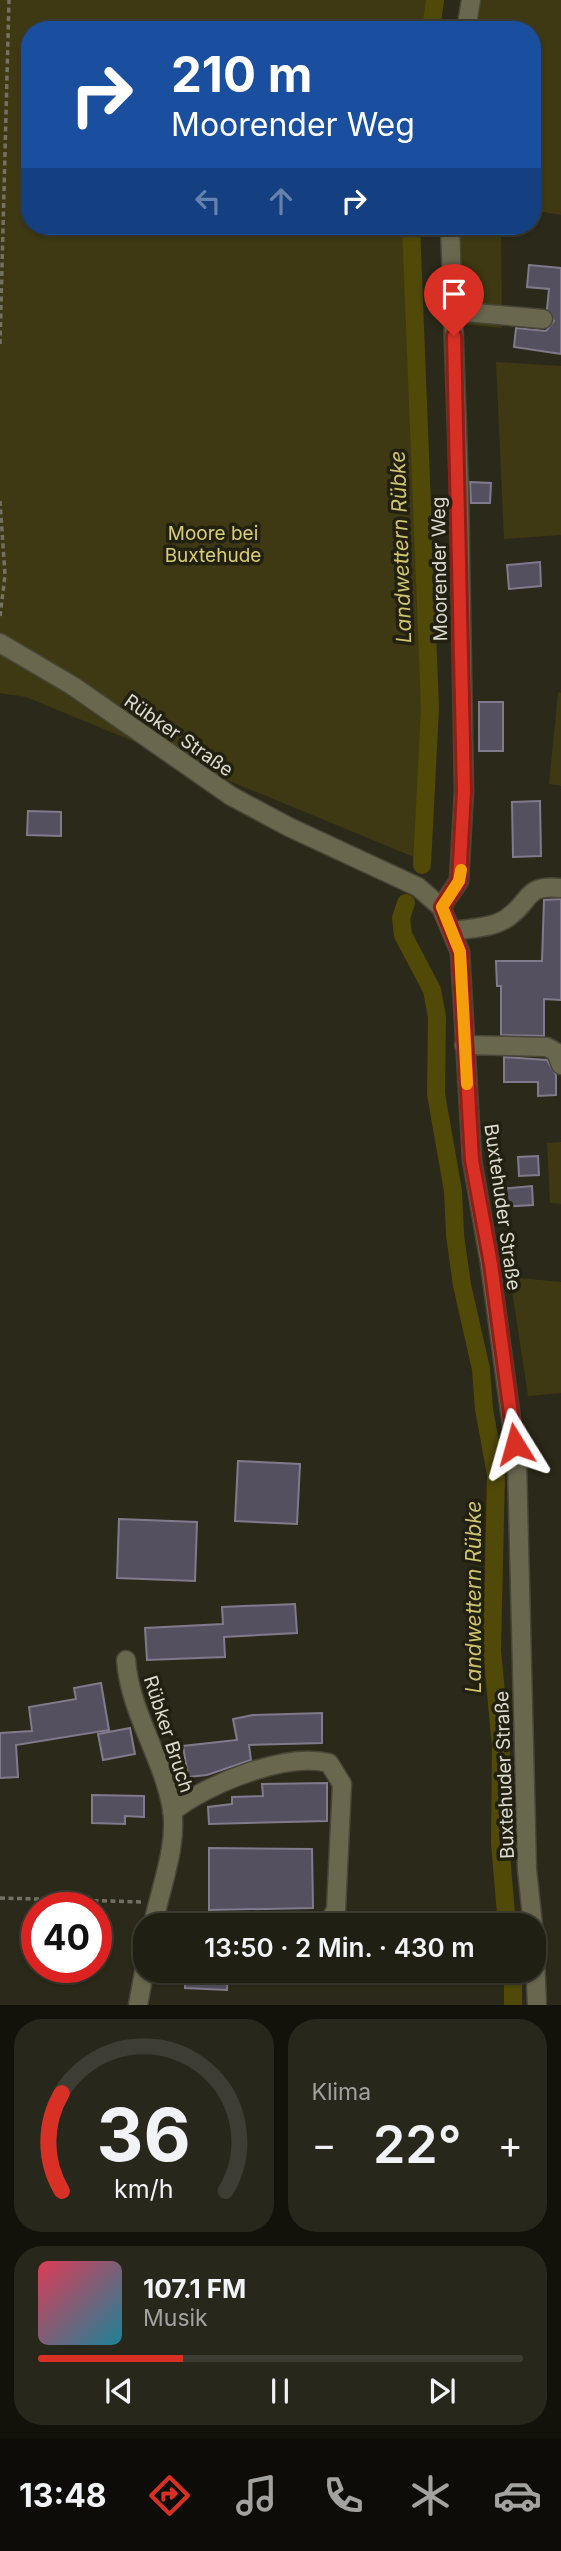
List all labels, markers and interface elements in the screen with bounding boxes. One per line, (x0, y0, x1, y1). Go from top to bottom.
text: 210 m (171, 45, 312, 104)
icon: right (56, 49, 147, 140)
text: Moorender Weg (171, 105, 415, 144)
icon: left (189, 182, 227, 220)
icon: ahead (262, 182, 300, 220)
icon: right (335, 182, 373, 220)
pin (424, 264, 484, 336)
icon: arrive (435, 275, 473, 313)
water label: Landwettern Rübke (385, 450, 416, 644)
street label: Moorender Weg (427, 496, 452, 642)
park label: Moore bei Buxtehude (165, 522, 261, 567)
street label: Rübker Straße (120, 689, 238, 781)
street label: Buxtehuder Straße (479, 1122, 526, 1292)
position arrow (478, 1407, 552, 1481)
water label: Landwettern Rübke (461, 1501, 486, 1693)
street label: Rübker Bruch (139, 1673, 198, 1796)
street label: Buxtehuder Straße (490, 1691, 519, 1859)
speed limit sign: 40 (21, 1892, 112, 1983)
text: 13:50 · 2 Min. · 430 m (204, 1932, 475, 1963)
text: Klima (312, 2078, 371, 2106)
text: 36 (97, 2091, 191, 2180)
text: 22° (373, 2113, 462, 2176)
text: − (312, 2121, 337, 2167)
text: + (498, 2121, 523, 2167)
text: km/h (114, 2174, 173, 2204)
text: 107.1 FM (143, 2273, 246, 2304)
text: Musik (143, 2304, 208, 2332)
icon: previous (100, 2372, 138, 2410)
icon: pause (261, 2372, 299, 2410)
icon: next (423, 2372, 461, 2410)
icon: directions (145, 2471, 194, 2520)
icon: music (232, 2471, 281, 2520)
icon: phone (319, 2471, 368, 2520)
icon: climate (406, 2471, 455, 2520)
icon: car (493, 2471, 542, 2520)
text: 13:48 (19, 2476, 107, 2515)

